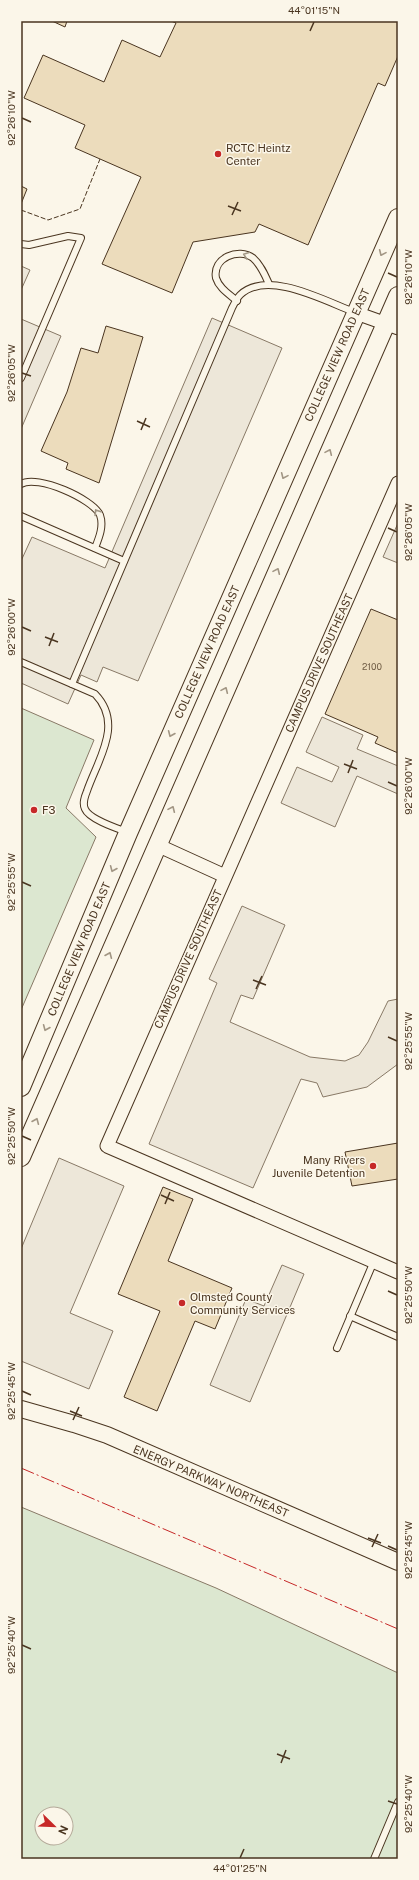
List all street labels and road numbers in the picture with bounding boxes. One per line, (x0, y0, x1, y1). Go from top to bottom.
street label: COLLEGE VIEW ROAD EAST (302, 286, 372, 423)
street label: COLLEGE VIEW ROAD EAST (172, 583, 242, 720)
street label: CAMPUS DRIVE SOUTHEAST (283, 591, 355, 734)
street label: COLLEGE VIEW ROAD EAST (45, 880, 113, 1018)
street label: CAMPUS DRIVE SOUTHEAST (152, 887, 224, 1030)
street label: ENERGY PARKWAY NORTHEAST (131, 1443, 291, 1519)

